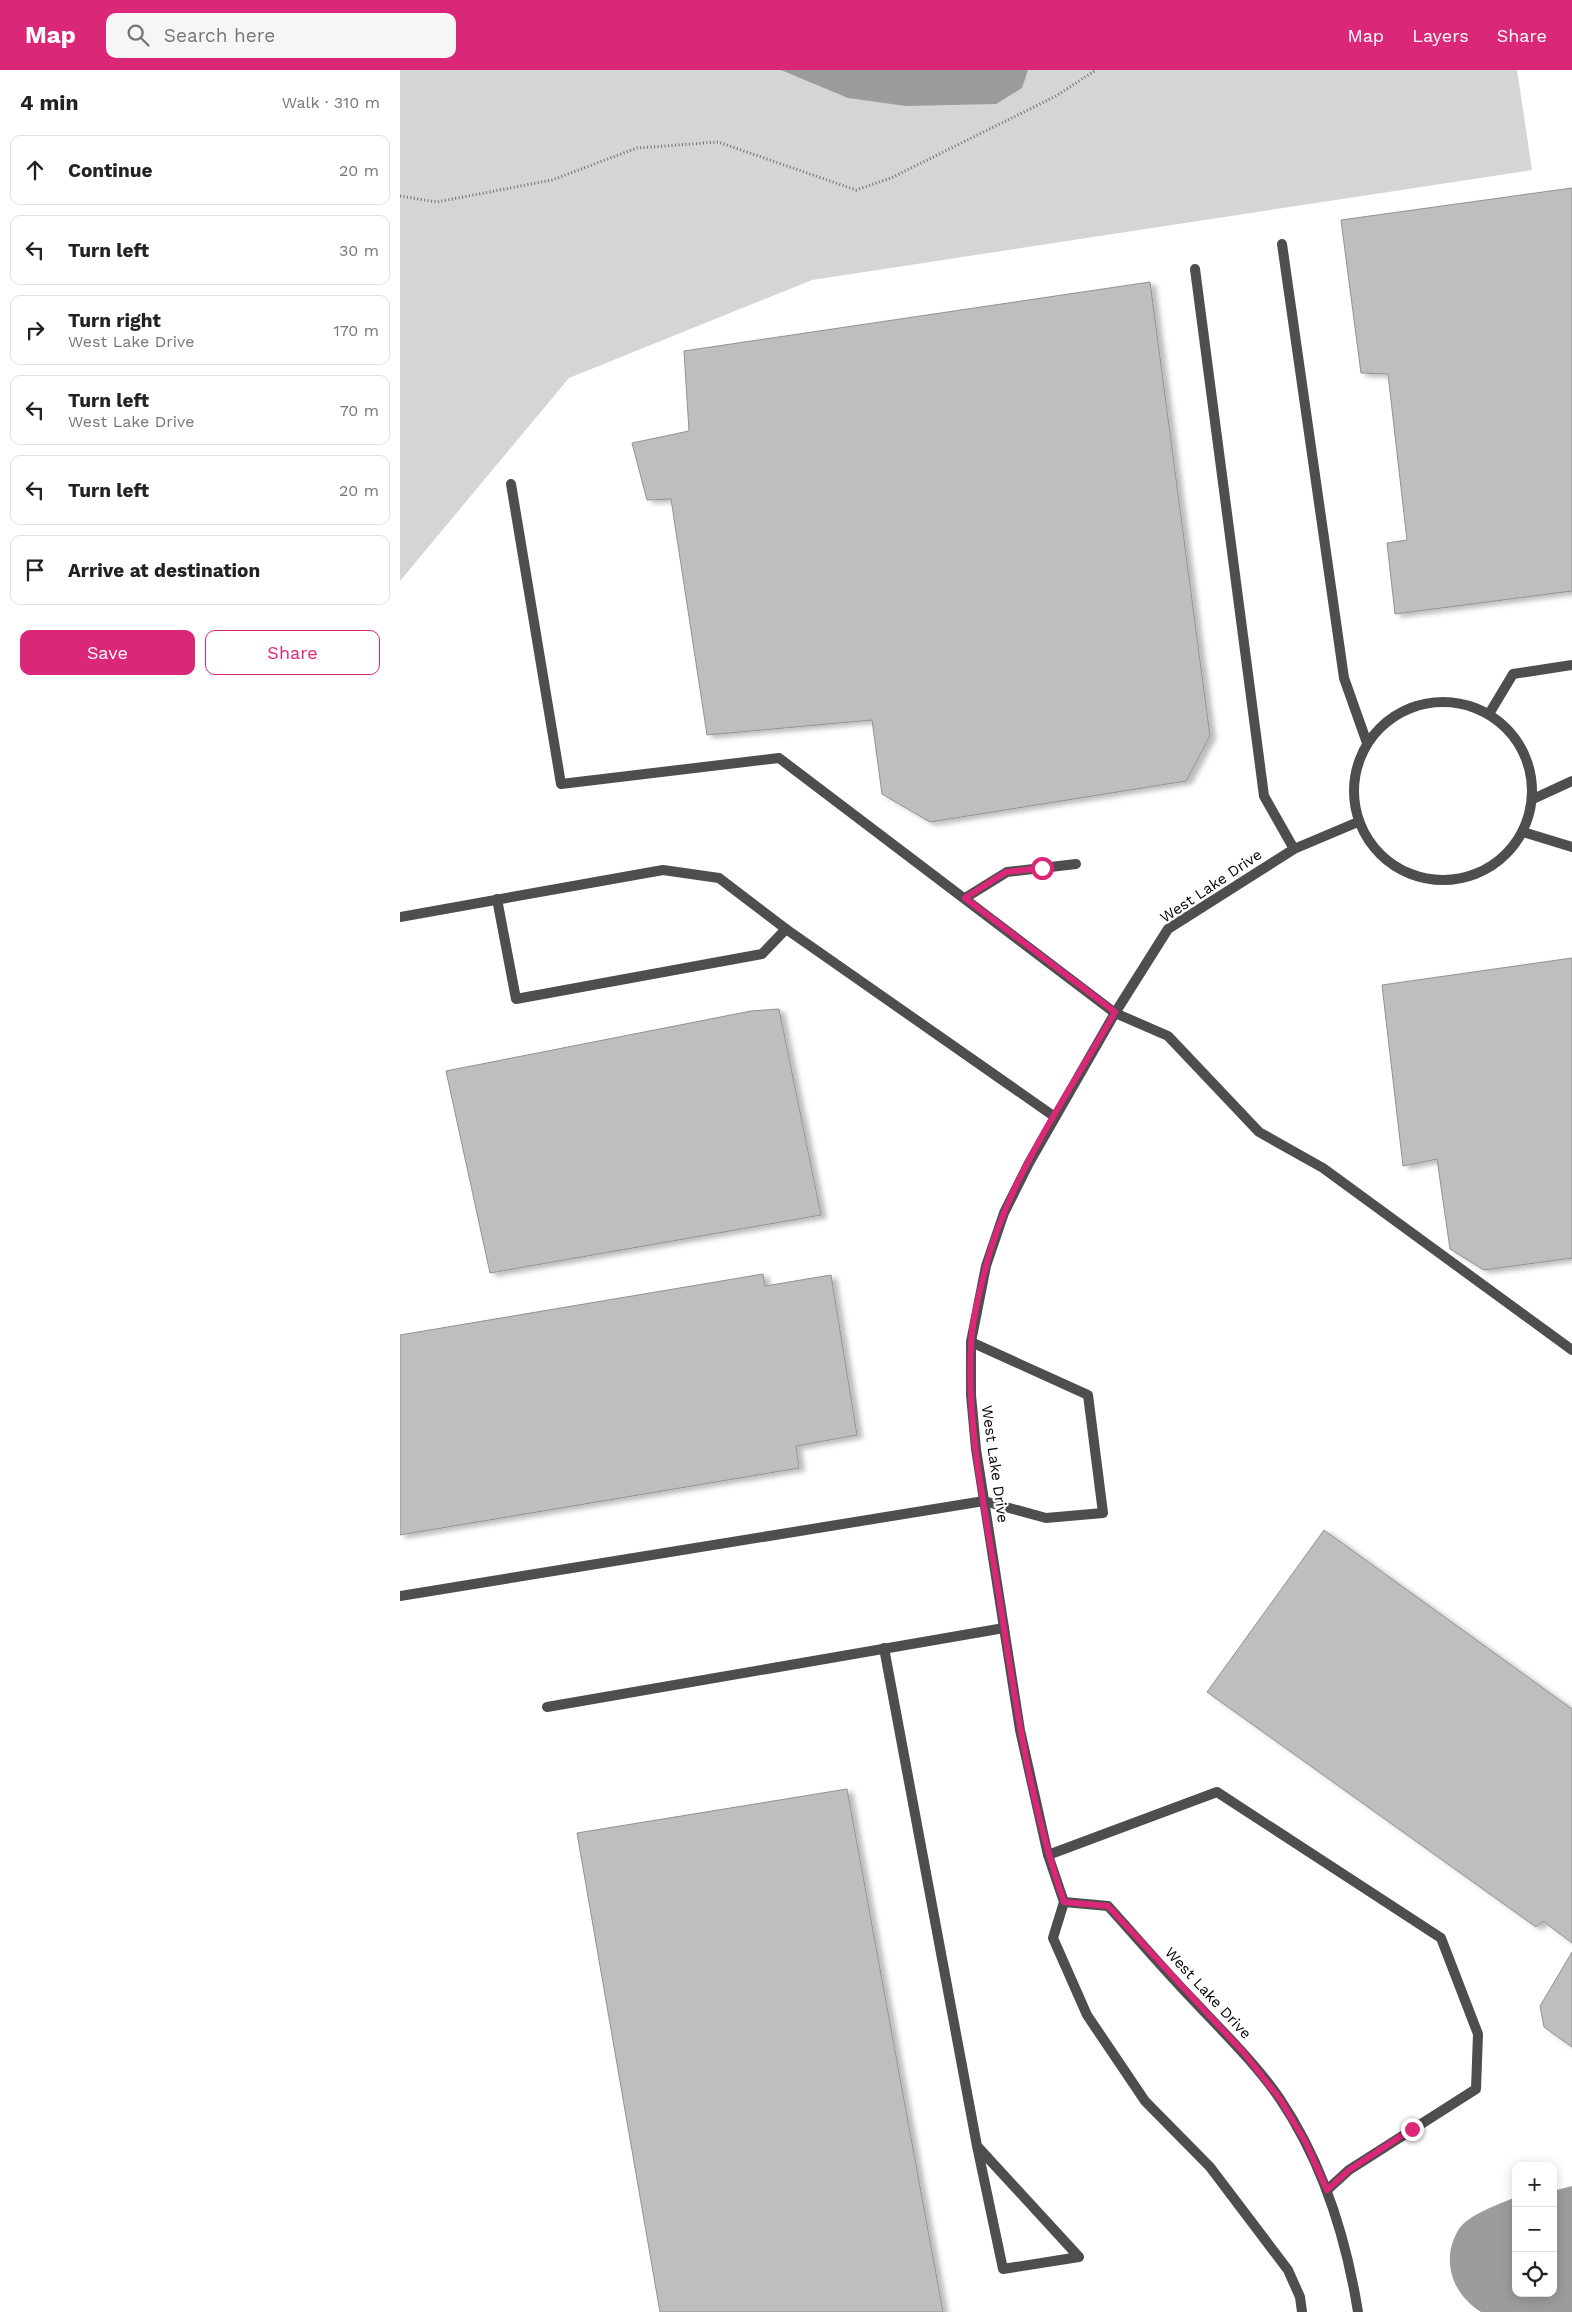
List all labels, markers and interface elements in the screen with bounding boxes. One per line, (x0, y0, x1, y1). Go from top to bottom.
search box (106, 13, 456, 58)
text: Map (25, 21, 76, 49)
icon: search (124, 21, 152, 49)
text: Search here (164, 24, 275, 47)
text: Map (1347, 25, 1384, 46)
text: Layers (1412, 25, 1469, 46)
text: Share (1497, 25, 1547, 46)
text: 4 min (20, 90, 78, 115)
text: Walk · 310 m (282, 93, 380, 112)
icon: ahead (21, 156, 49, 184)
text: Continue (68, 159, 152, 182)
text: 20 m (339, 161, 379, 180)
icon: left (21, 236, 49, 264)
text: Turn left (68, 239, 149, 262)
text: 30 m (339, 241, 379, 260)
text: Turn right (68, 309, 161, 332)
icon: right (21, 316, 49, 344)
text: 170 m (333, 321, 379, 340)
text: West Lake Drive (68, 332, 195, 351)
text: Turn left (68, 389, 149, 412)
icon: left (21, 396, 49, 424)
text: 70 m (340, 401, 379, 420)
text: West Lake Drive (68, 412, 195, 431)
icon: left (21, 476, 49, 504)
text: Turn left (68, 479, 149, 502)
text: 20 m (339, 481, 379, 500)
icon: arrive (21, 556, 49, 584)
text: Arrive at destination (68, 559, 260, 582)
button: Save (20, 630, 195, 675)
button: Share (205, 630, 380, 675)
street label: West Lake Drive (1157, 845, 1265, 927)
route start (1031, 857, 1054, 880)
street label: West Lake Drive (978, 1404, 1012, 1524)
street label: West Lake Drive (1161, 1943, 1255, 2043)
route end (1401, 2118, 1424, 2141)
map controls (1512, 2162, 1557, 2297)
button: + (1512, 2162, 1557, 2207)
button: − (1512, 2207, 1557, 2252)
button: locate (1512, 2252, 1557, 2297)

